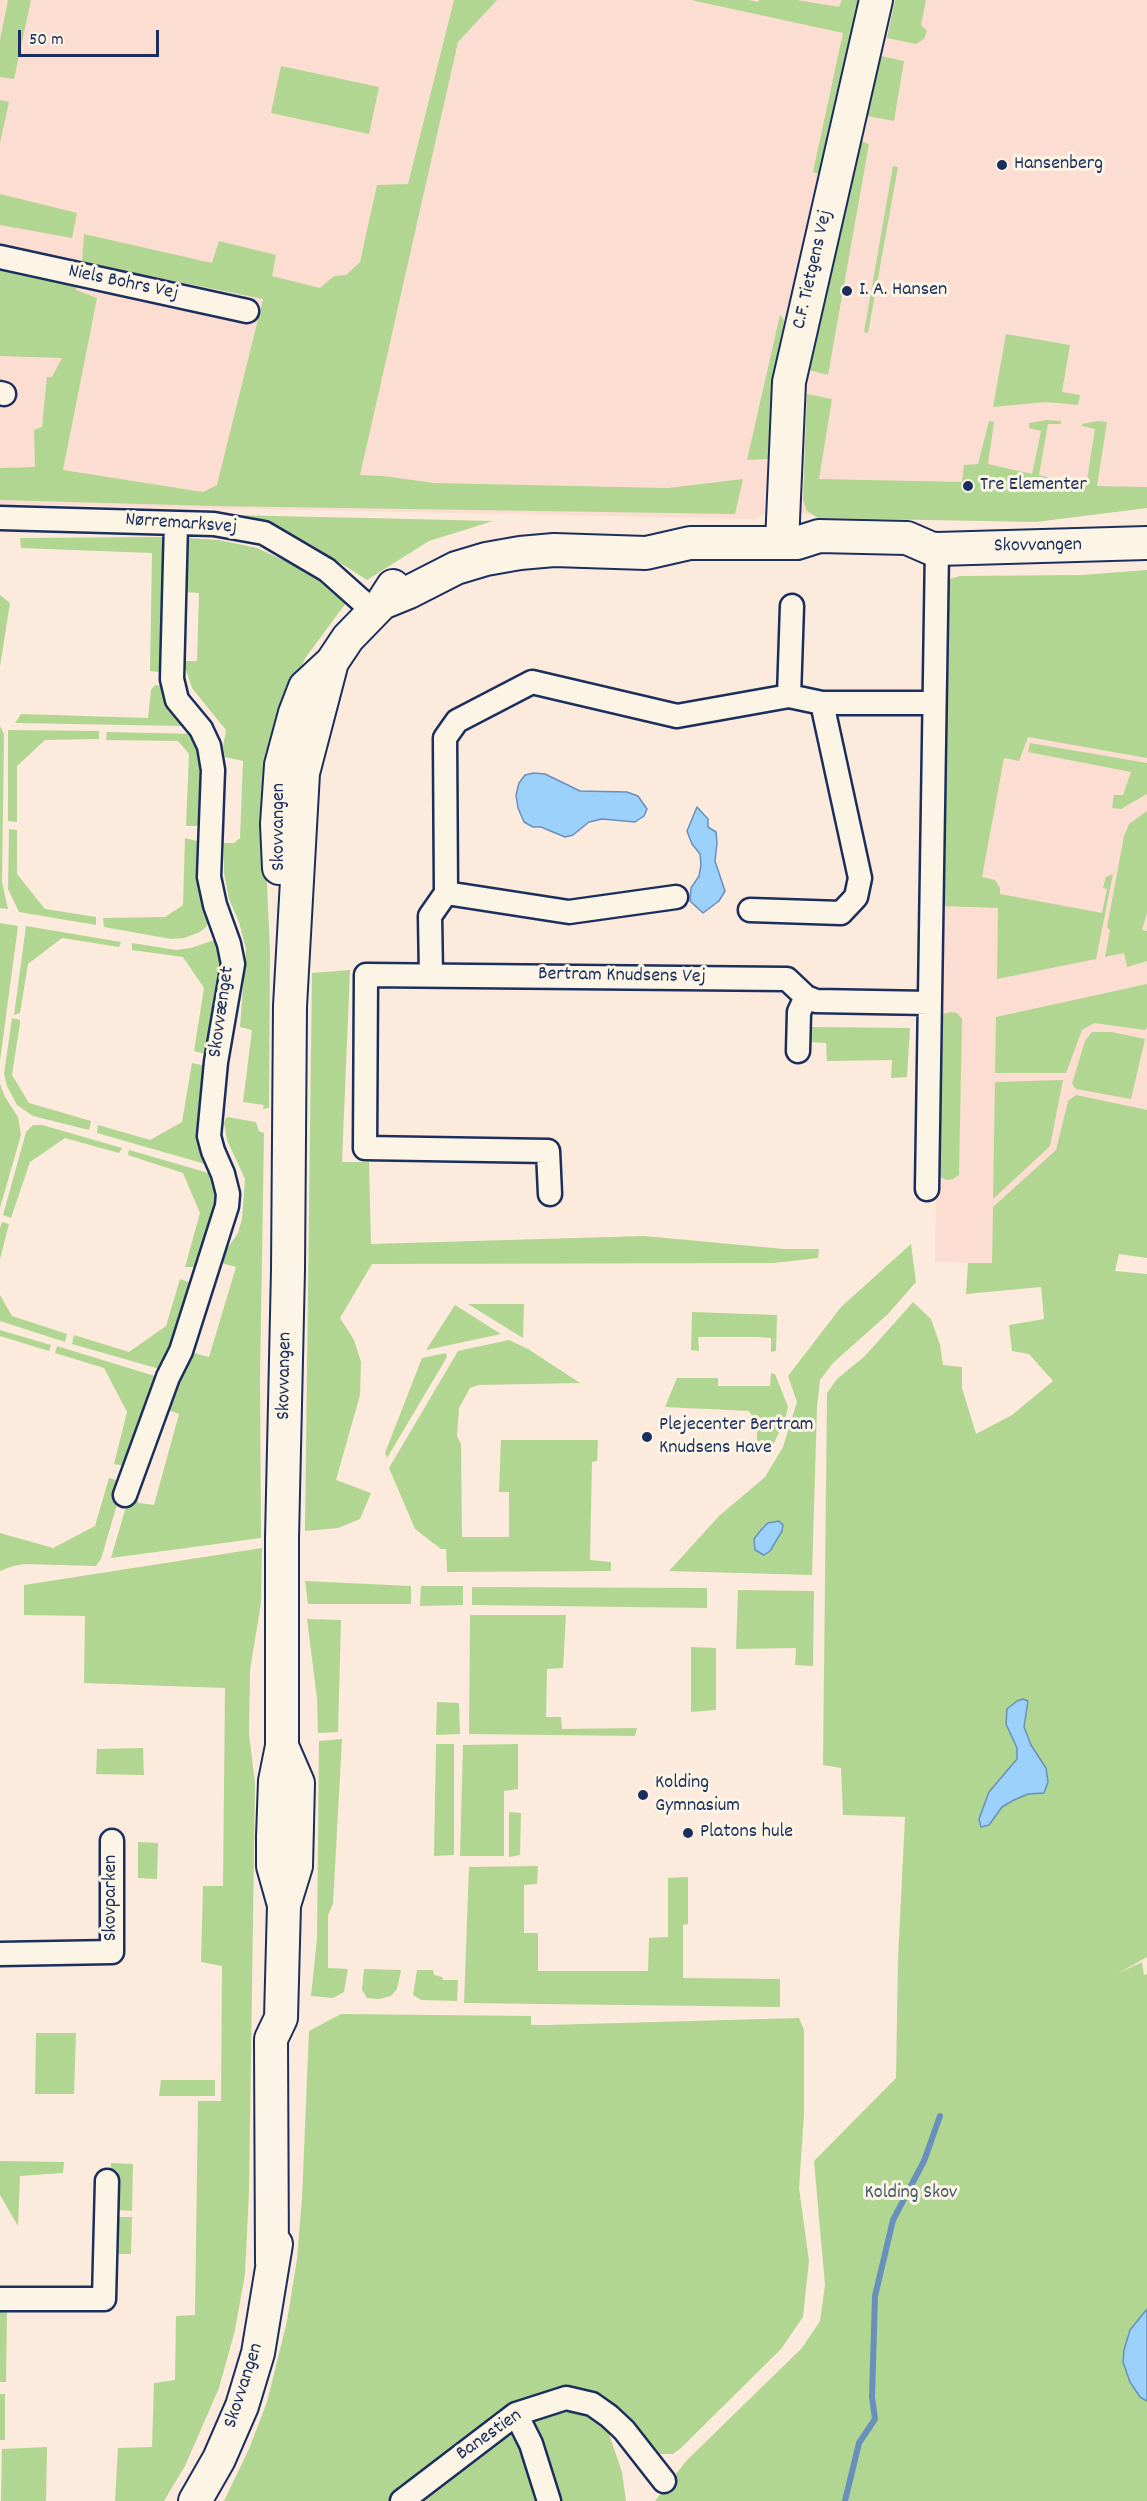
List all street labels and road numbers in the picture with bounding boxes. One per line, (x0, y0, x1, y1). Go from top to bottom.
street label: C.F. Tietgens Vej (789, 208, 839, 332)
street label: Niels Bohrs Vej (66, 261, 180, 307)
street label: Nørremarksvej (124, 509, 238, 541)
street label: Skovvangen (994, 534, 1082, 560)
street label: Skovvangen (268, 783, 292, 871)
street label: Bertram Knudsens Vej (538, 964, 706, 990)
street label: Skovvænget (205, 965, 241, 1059)
street label: Skovvangen (273, 1332, 299, 1420)
street label: Skovparken (100, 1855, 124, 1941)
street label: Skovvangen (220, 2340, 270, 2432)
street label: Banestien (453, 2405, 527, 2467)

